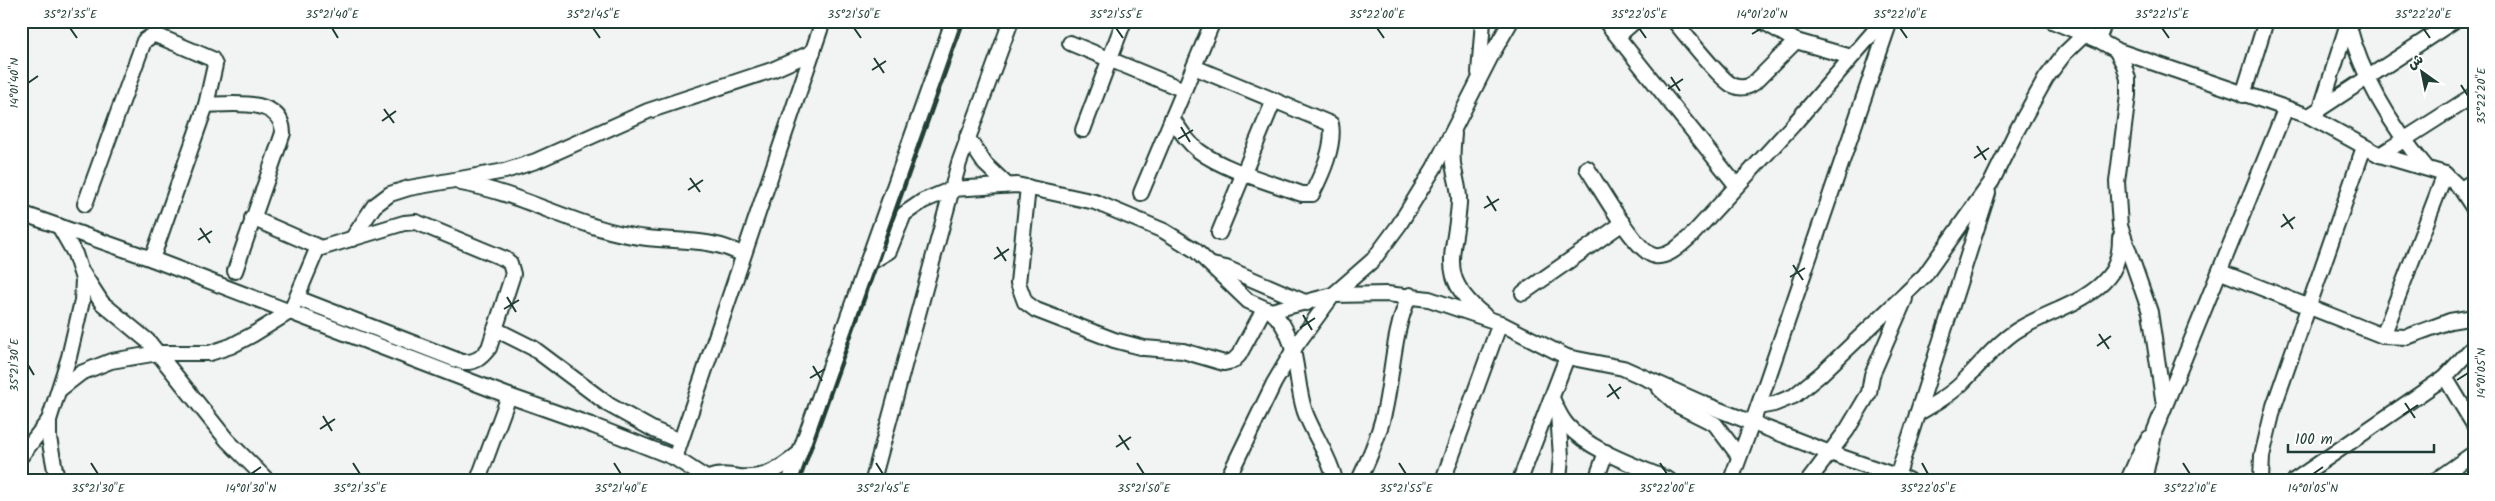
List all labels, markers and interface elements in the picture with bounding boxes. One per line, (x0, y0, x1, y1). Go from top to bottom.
text: 35°21'35"E (43, 5, 98, 24)
text: 35°21'40"E (305, 5, 360, 24)
text: 35°21'45"E (566, 5, 621, 24)
text: 35°21'50"E (827, 5, 882, 24)
text: 35°21'55"E (1089, 5, 1144, 24)
text: 35°22'00"E (1349, 5, 1406, 24)
text: 35°22'05"E (1611, 5, 1668, 24)
text: 14°01'20"N (1736, 5, 1788, 24)
text: 35°22'10"E (1873, 5, 1928, 24)
text: 35°22'15"E (2135, 5, 2190, 24)
text: 35°22'20"E (2394, 5, 2452, 24)
north arrow (2398, 48, 2448, 98)
text: ش (2403, 49, 2428, 75)
text: 14°01'40"N (5, 58, 24, 108)
text: 35°22'20"E (2472, 67, 2491, 125)
text: 35°21'30"E (5, 337, 24, 392)
text: 14°01'05"N (2472, 348, 2491, 398)
scale bar (2288, 421, 2434, 453)
text: 100 m (2295, 428, 2333, 452)
text: 35°21'30"E (71, 479, 126, 498)
text: 14°01'30"N (226, 479, 276, 498)
text: 35°21'35"E (333, 479, 388, 498)
text: 35°21'40"E (594, 479, 649, 498)
text: 35°21'45"E (856, 479, 911, 498)
text: 35°21'50"E (1117, 479, 1172, 498)
text: 35°21'55"E (1379, 479, 1434, 498)
text: 35°22'00"E (1639, 479, 1696, 498)
text: 35°22'05"E (1900, 479, 1957, 498)
text: 35°22'10"E (2163, 479, 2218, 498)
text: 14°01'05"N (2288, 479, 2338, 498)

